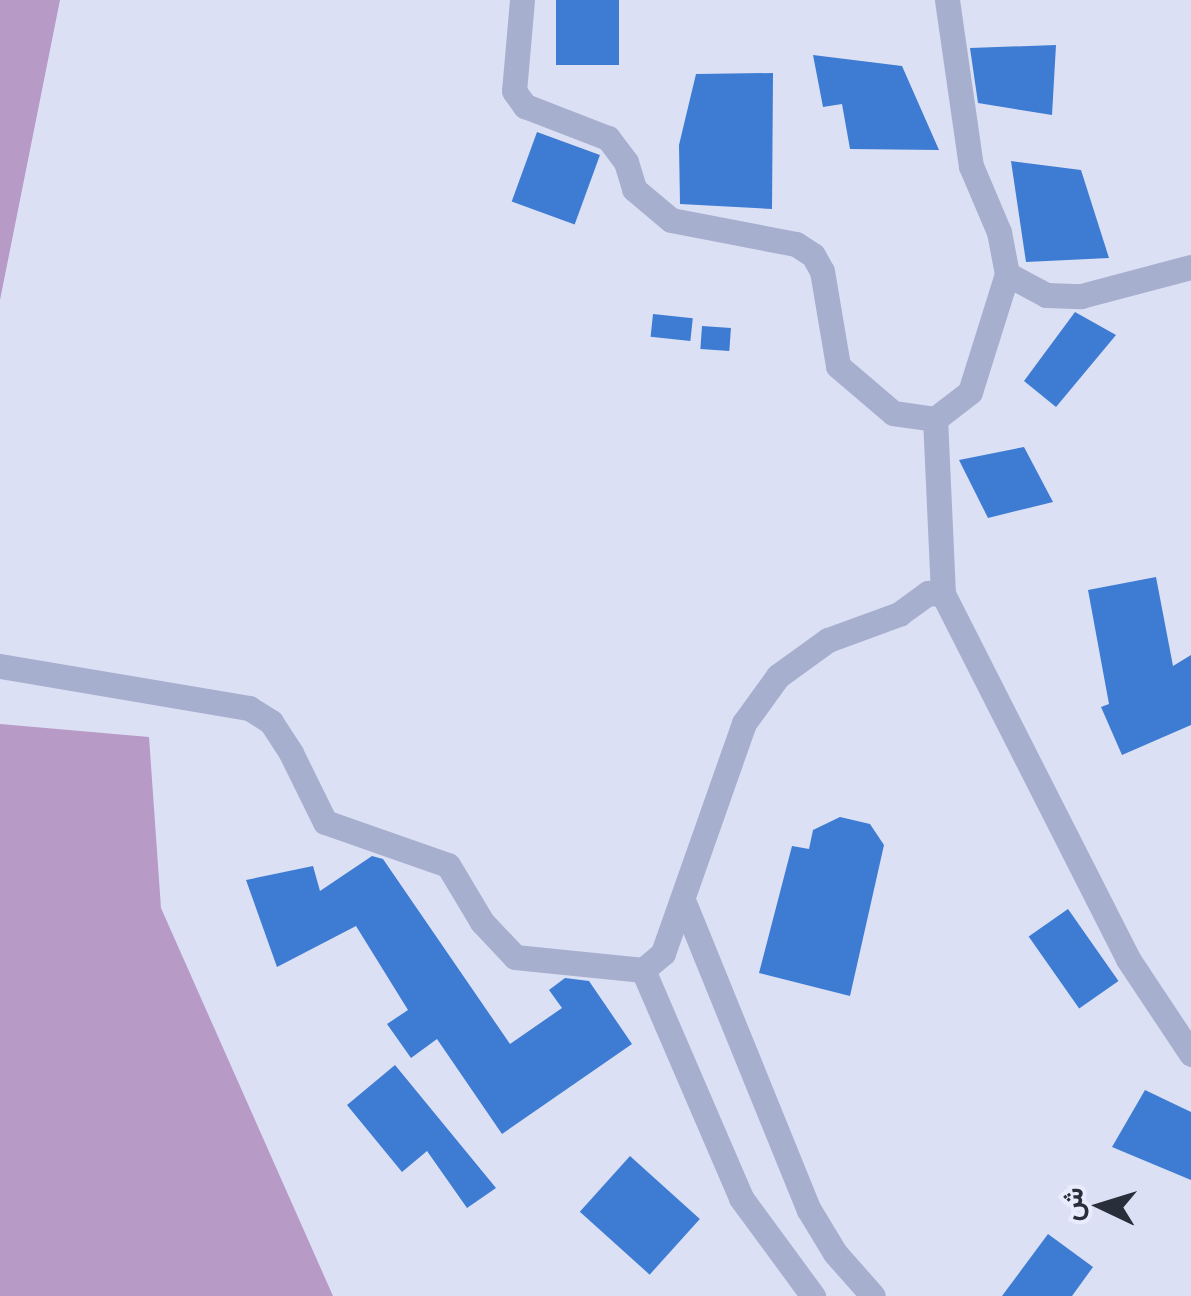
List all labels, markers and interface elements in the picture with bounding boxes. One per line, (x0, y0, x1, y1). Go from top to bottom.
north arrow (1051, 1156, 1151, 1256)
text: ش (1053, 1186, 1089, 1222)

